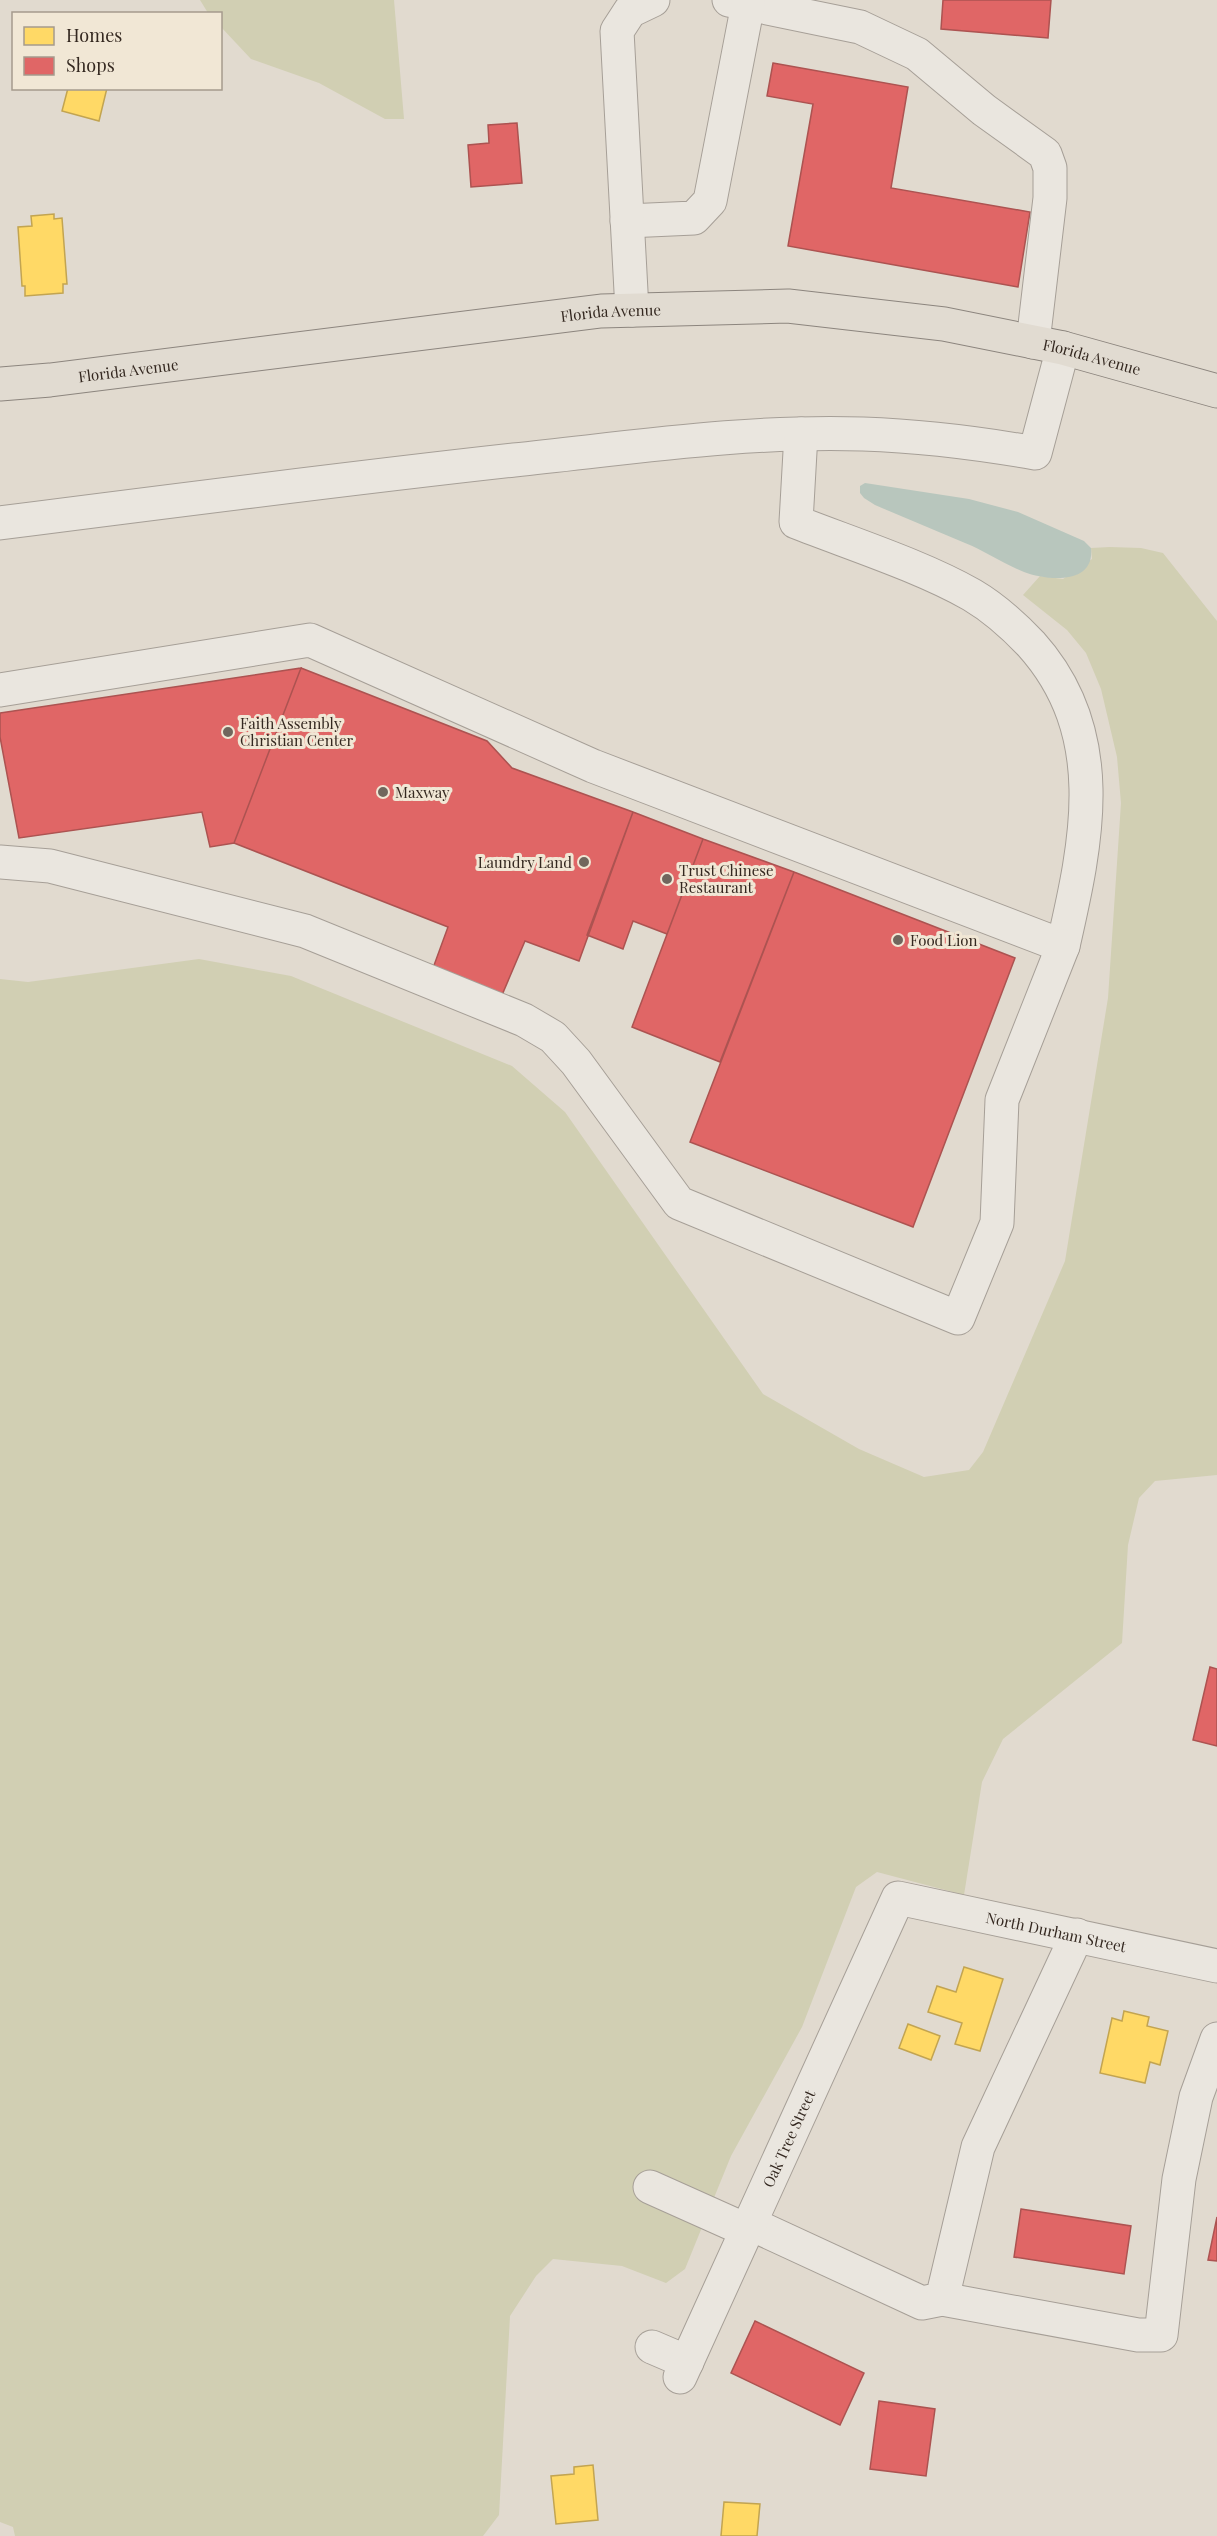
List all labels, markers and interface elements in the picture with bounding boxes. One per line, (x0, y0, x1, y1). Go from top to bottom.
legend (12, 12, 222, 90)
text: Homes (66, 23, 122, 47)
text: Shops (66, 53, 115, 77)
street label: Florida Avenue (559, 299, 661, 326)
street label: Florida Avenue (1041, 334, 1143, 379)
street label: Florida Avenue (77, 354, 179, 386)
place label: Faith Assembly Christian Center (240, 713, 354, 750)
marker: Faith Assembly Christian Center (221, 725, 235, 739)
place label: Maxway (395, 782, 450, 802)
marker: Maxway (376, 785, 390, 799)
place label: Laundry Land (478, 852, 572, 872)
marker: Laundry Land (577, 855, 591, 869)
place label: Trust Chinese Restaurant (679, 860, 774, 897)
marker: Trust Chinese Restaurant (660, 872, 674, 886)
place label: Food Lion (910, 930, 978, 950)
marker: Food Lion (891, 933, 905, 947)
street label: North Durham Street (984, 1907, 1129, 1957)
street label: Oak Tree Street (758, 2086, 820, 2190)

